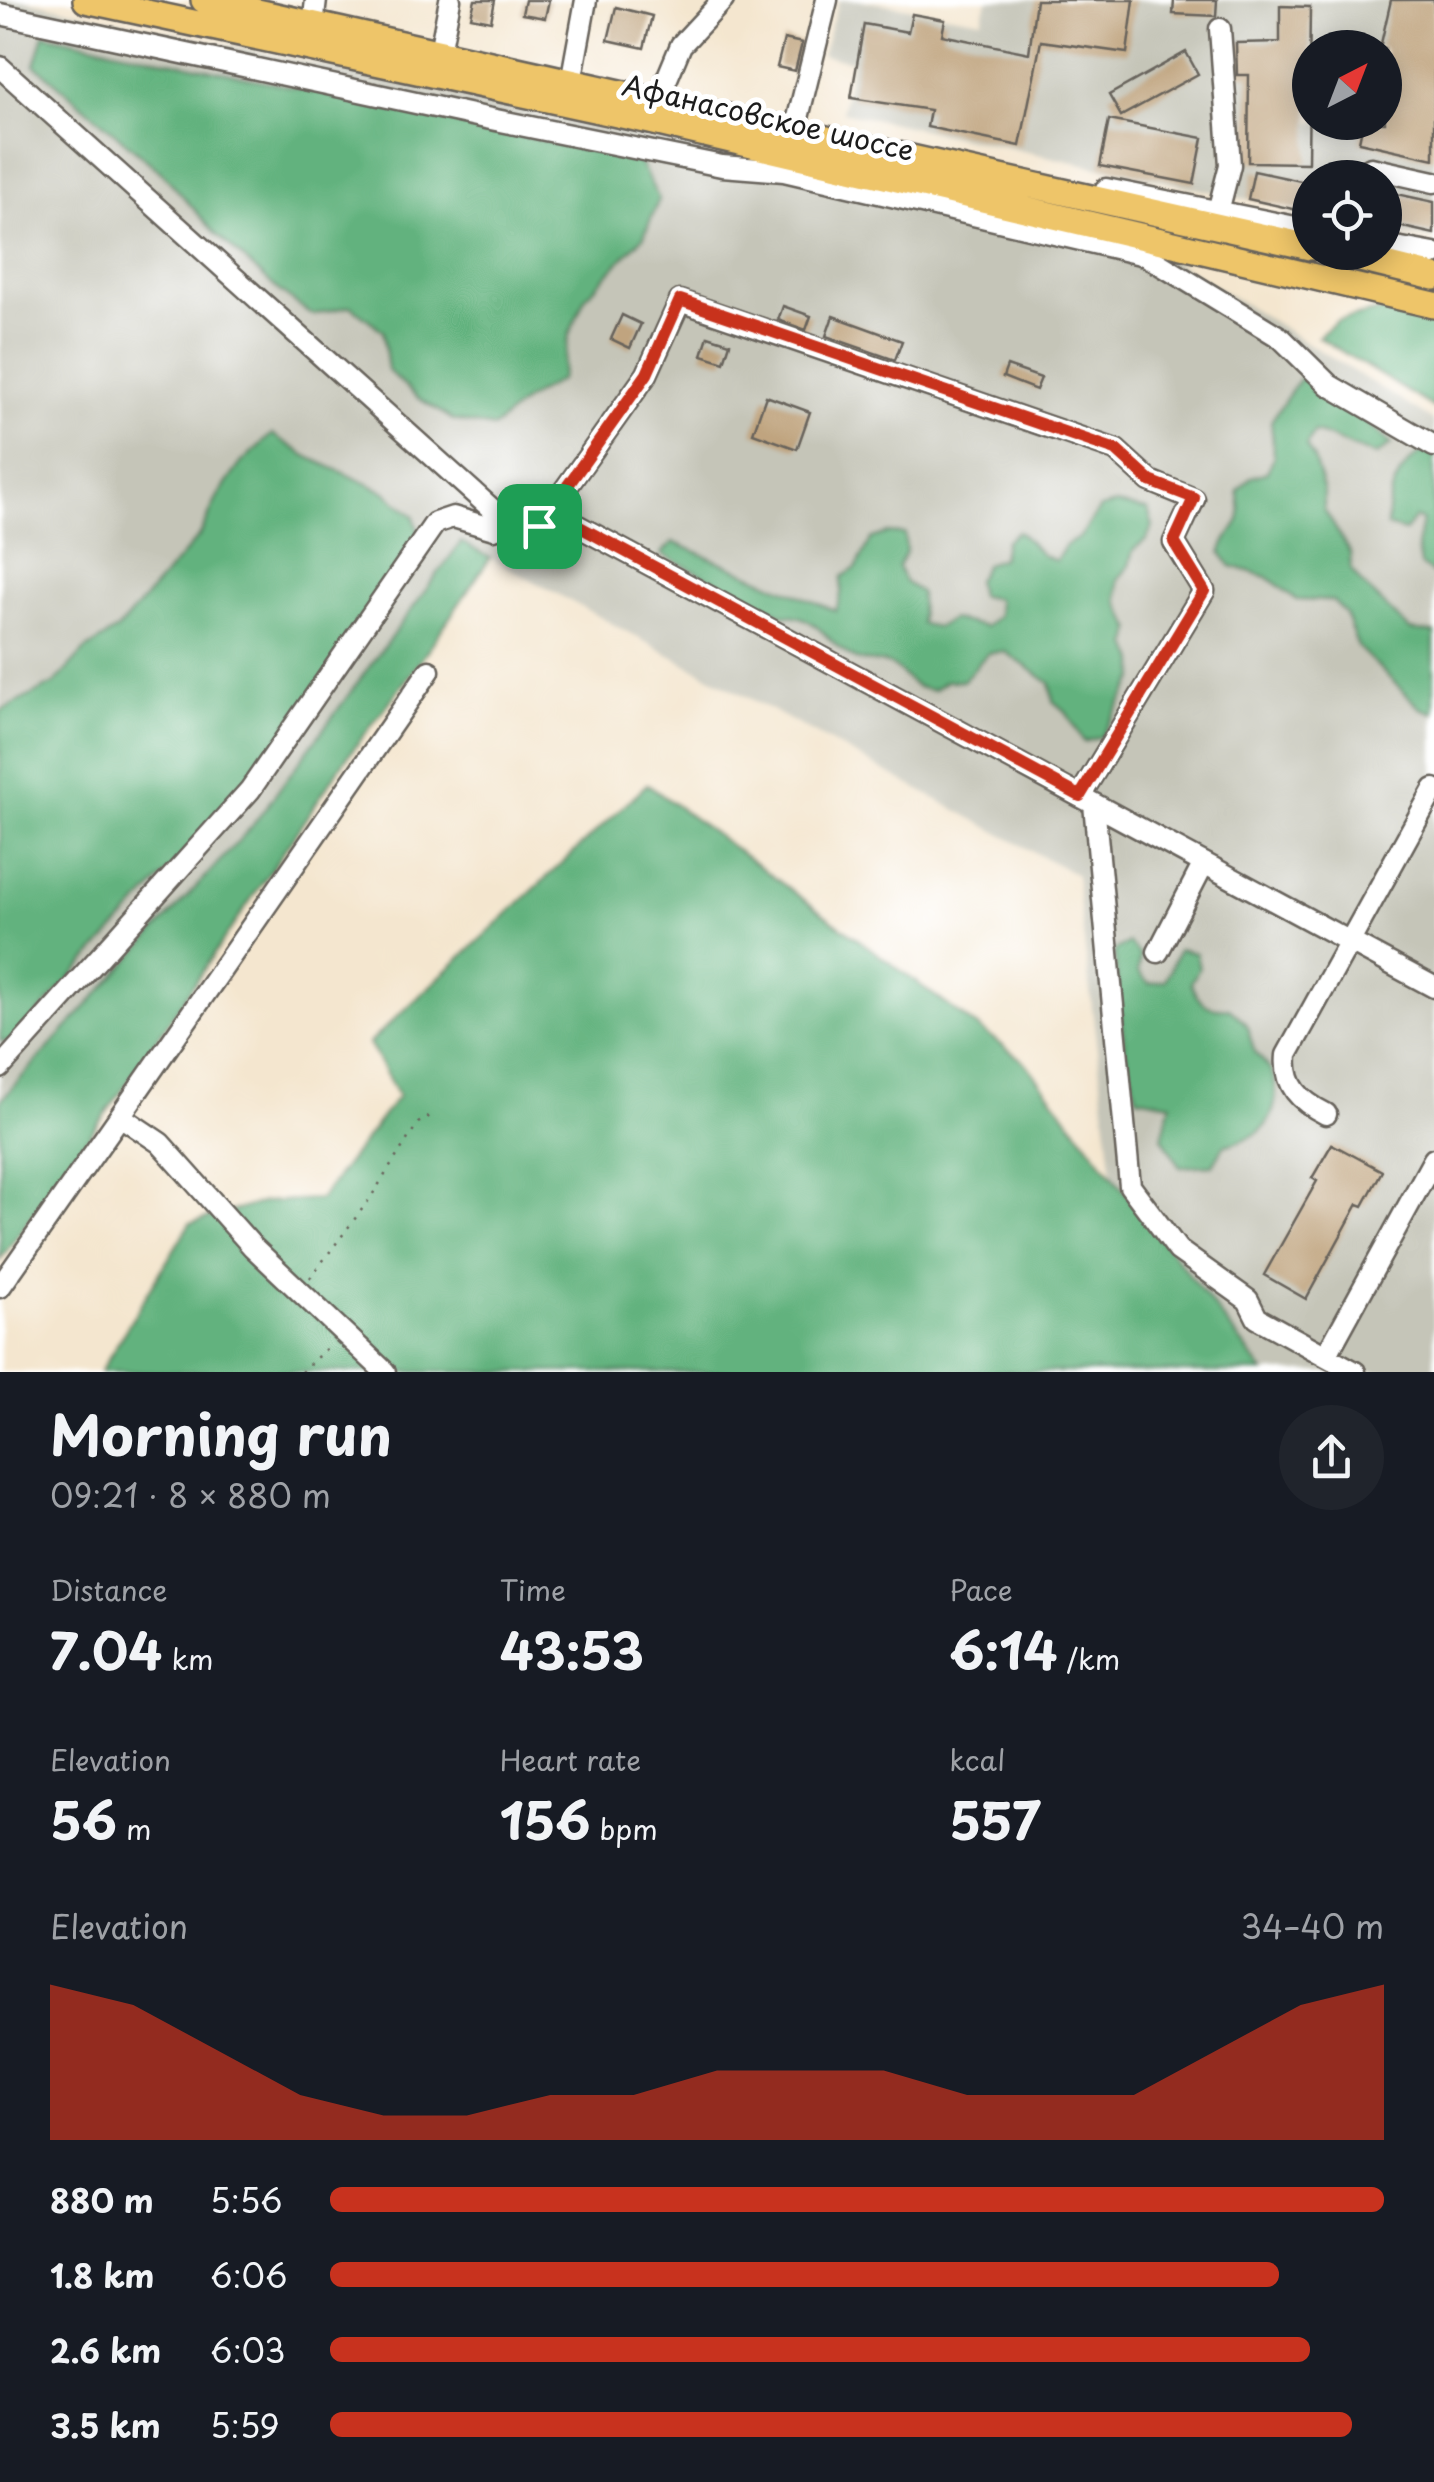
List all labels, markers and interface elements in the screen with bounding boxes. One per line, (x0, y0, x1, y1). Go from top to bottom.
north arrow (1292, 30, 1402, 140)
map controls (1292, 30, 1402, 270)
street label: Афанасовское шоссе (618, 62, 918, 171)
button: locate (1292, 160, 1402, 270)
pin (497, 484, 582, 569)
icon: arrive (512, 499, 567, 554)
text: Morning run (50, 1392, 392, 1475)
button: share (1279, 1405, 1384, 1510)
text: 09:21 · 8 × 880 m (50, 1471, 331, 1519)
text: Distance (50, 1568, 168, 1611)
text: Time (500, 1568, 566, 1611)
text: Pace (949, 1568, 1013, 1611)
text: 7.04 (50, 1611, 162, 1687)
text: 43:53 (500, 1611, 644, 1687)
text: 6:14 (949, 1611, 1057, 1687)
text: km (162, 1637, 214, 1680)
text: /km (1057, 1637, 1120, 1680)
text: Elevation (50, 1738, 171, 1781)
text: Heart rate (500, 1738, 641, 1781)
text: kcal (949, 1738, 1005, 1781)
text: 56 (50, 1781, 117, 1857)
text: 156 (500, 1781, 590, 1857)
text: 557 (949, 1781, 1041, 1857)
text: m (117, 1807, 152, 1850)
text: bpm (590, 1807, 658, 1850)
text: Elevation (50, 1902, 188, 1950)
text: 34–40 m (1241, 1902, 1384, 1950)
text: 880 m (50, 2176, 154, 2224)
text: 5:56 (210, 2176, 283, 2224)
text: 1.8 km (50, 2251, 154, 2299)
text: 6:06 (210, 2251, 287, 2299)
text: 2.6 km (50, 2326, 161, 2374)
text: 6:03 (210, 2326, 285, 2374)
text: 3.5 km (50, 2401, 161, 2449)
text: 5:59 (210, 2401, 280, 2449)

